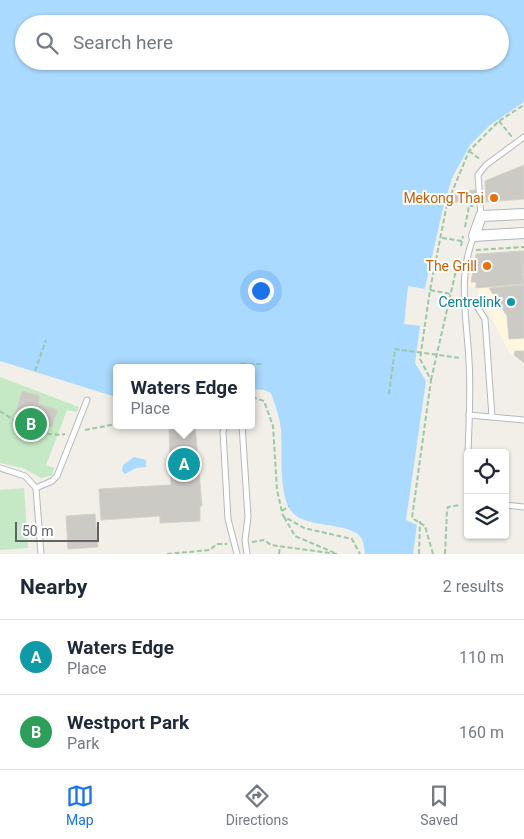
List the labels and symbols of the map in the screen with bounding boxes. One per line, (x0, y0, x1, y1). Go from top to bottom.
place label: Mekong Thai (403, 190, 484, 206)
marker: Mekong Thai (488, 192, 500, 204)
place label: The Grill (426, 258, 477, 274)
marker: The Grill (481, 260, 493, 272)
your location (248, 278, 274, 304)
place label: Centrelink (438, 294, 502, 310)
marker: Centrelink (505, 296, 517, 308)
pin: B (15, 405, 47, 443)
pin: A (168, 445, 200, 483)
scale bar (15, 519, 99, 542)

